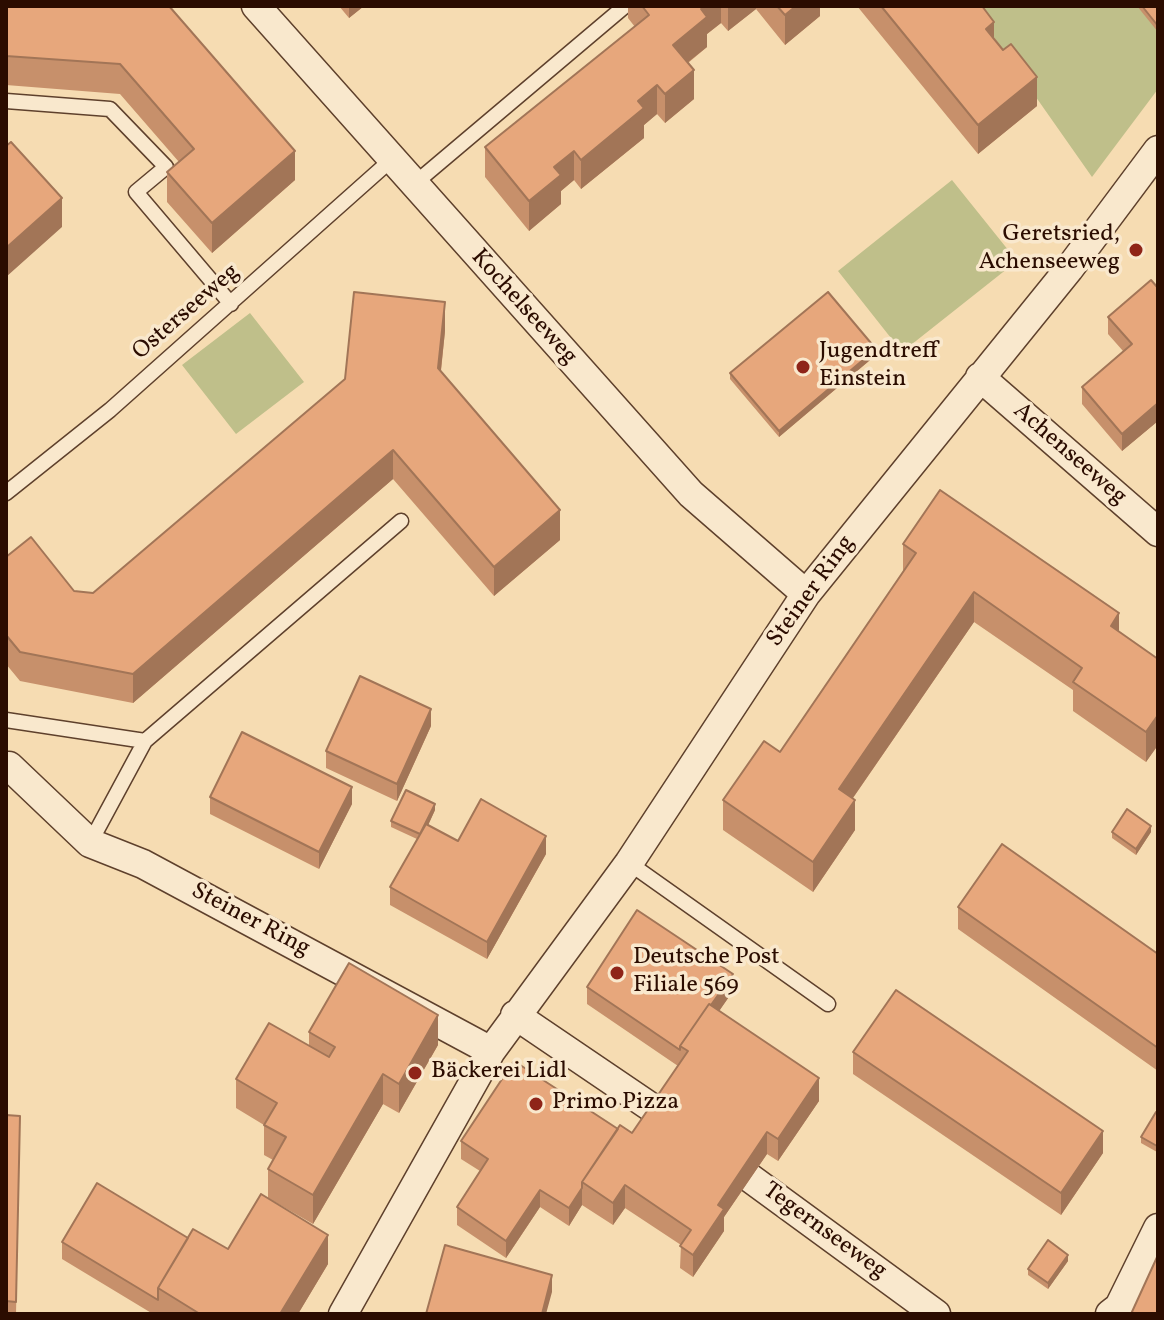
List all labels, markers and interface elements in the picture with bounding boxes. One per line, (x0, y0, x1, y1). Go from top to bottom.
place label: Geretsried, Achenseeweg (979, 222, 1120, 278)
marker: Geretsried, Achenseeweg (1127, 241, 1145, 259)
street label: Kochelseeweg (464, 244, 582, 372)
street label: Osterseeweg (128, 259, 246, 367)
place label: Jugendtreff Einstein (819, 339, 938, 395)
marker: Jugendtreff Einstein (794, 358, 812, 376)
street label: Achenseeweg (1006, 398, 1132, 512)
street label: Steiner Ring (762, 531, 862, 653)
street label: Steiner Ring (185, 878, 315, 964)
place label: Deutsche Post Filiale 569 (633, 945, 780, 1001)
marker: Deutsche Post Filiale 569 (608, 964, 626, 982)
place label: Bäckerei Lidl (431, 1059, 567, 1087)
marker: Bäckerei Lidl (406, 1064, 424, 1082)
place label: Primo Pizza (552, 1090, 679, 1118)
marker: Primo Pizza (527, 1095, 545, 1113)
street label: Tegernseeweg (756, 1177, 892, 1287)

